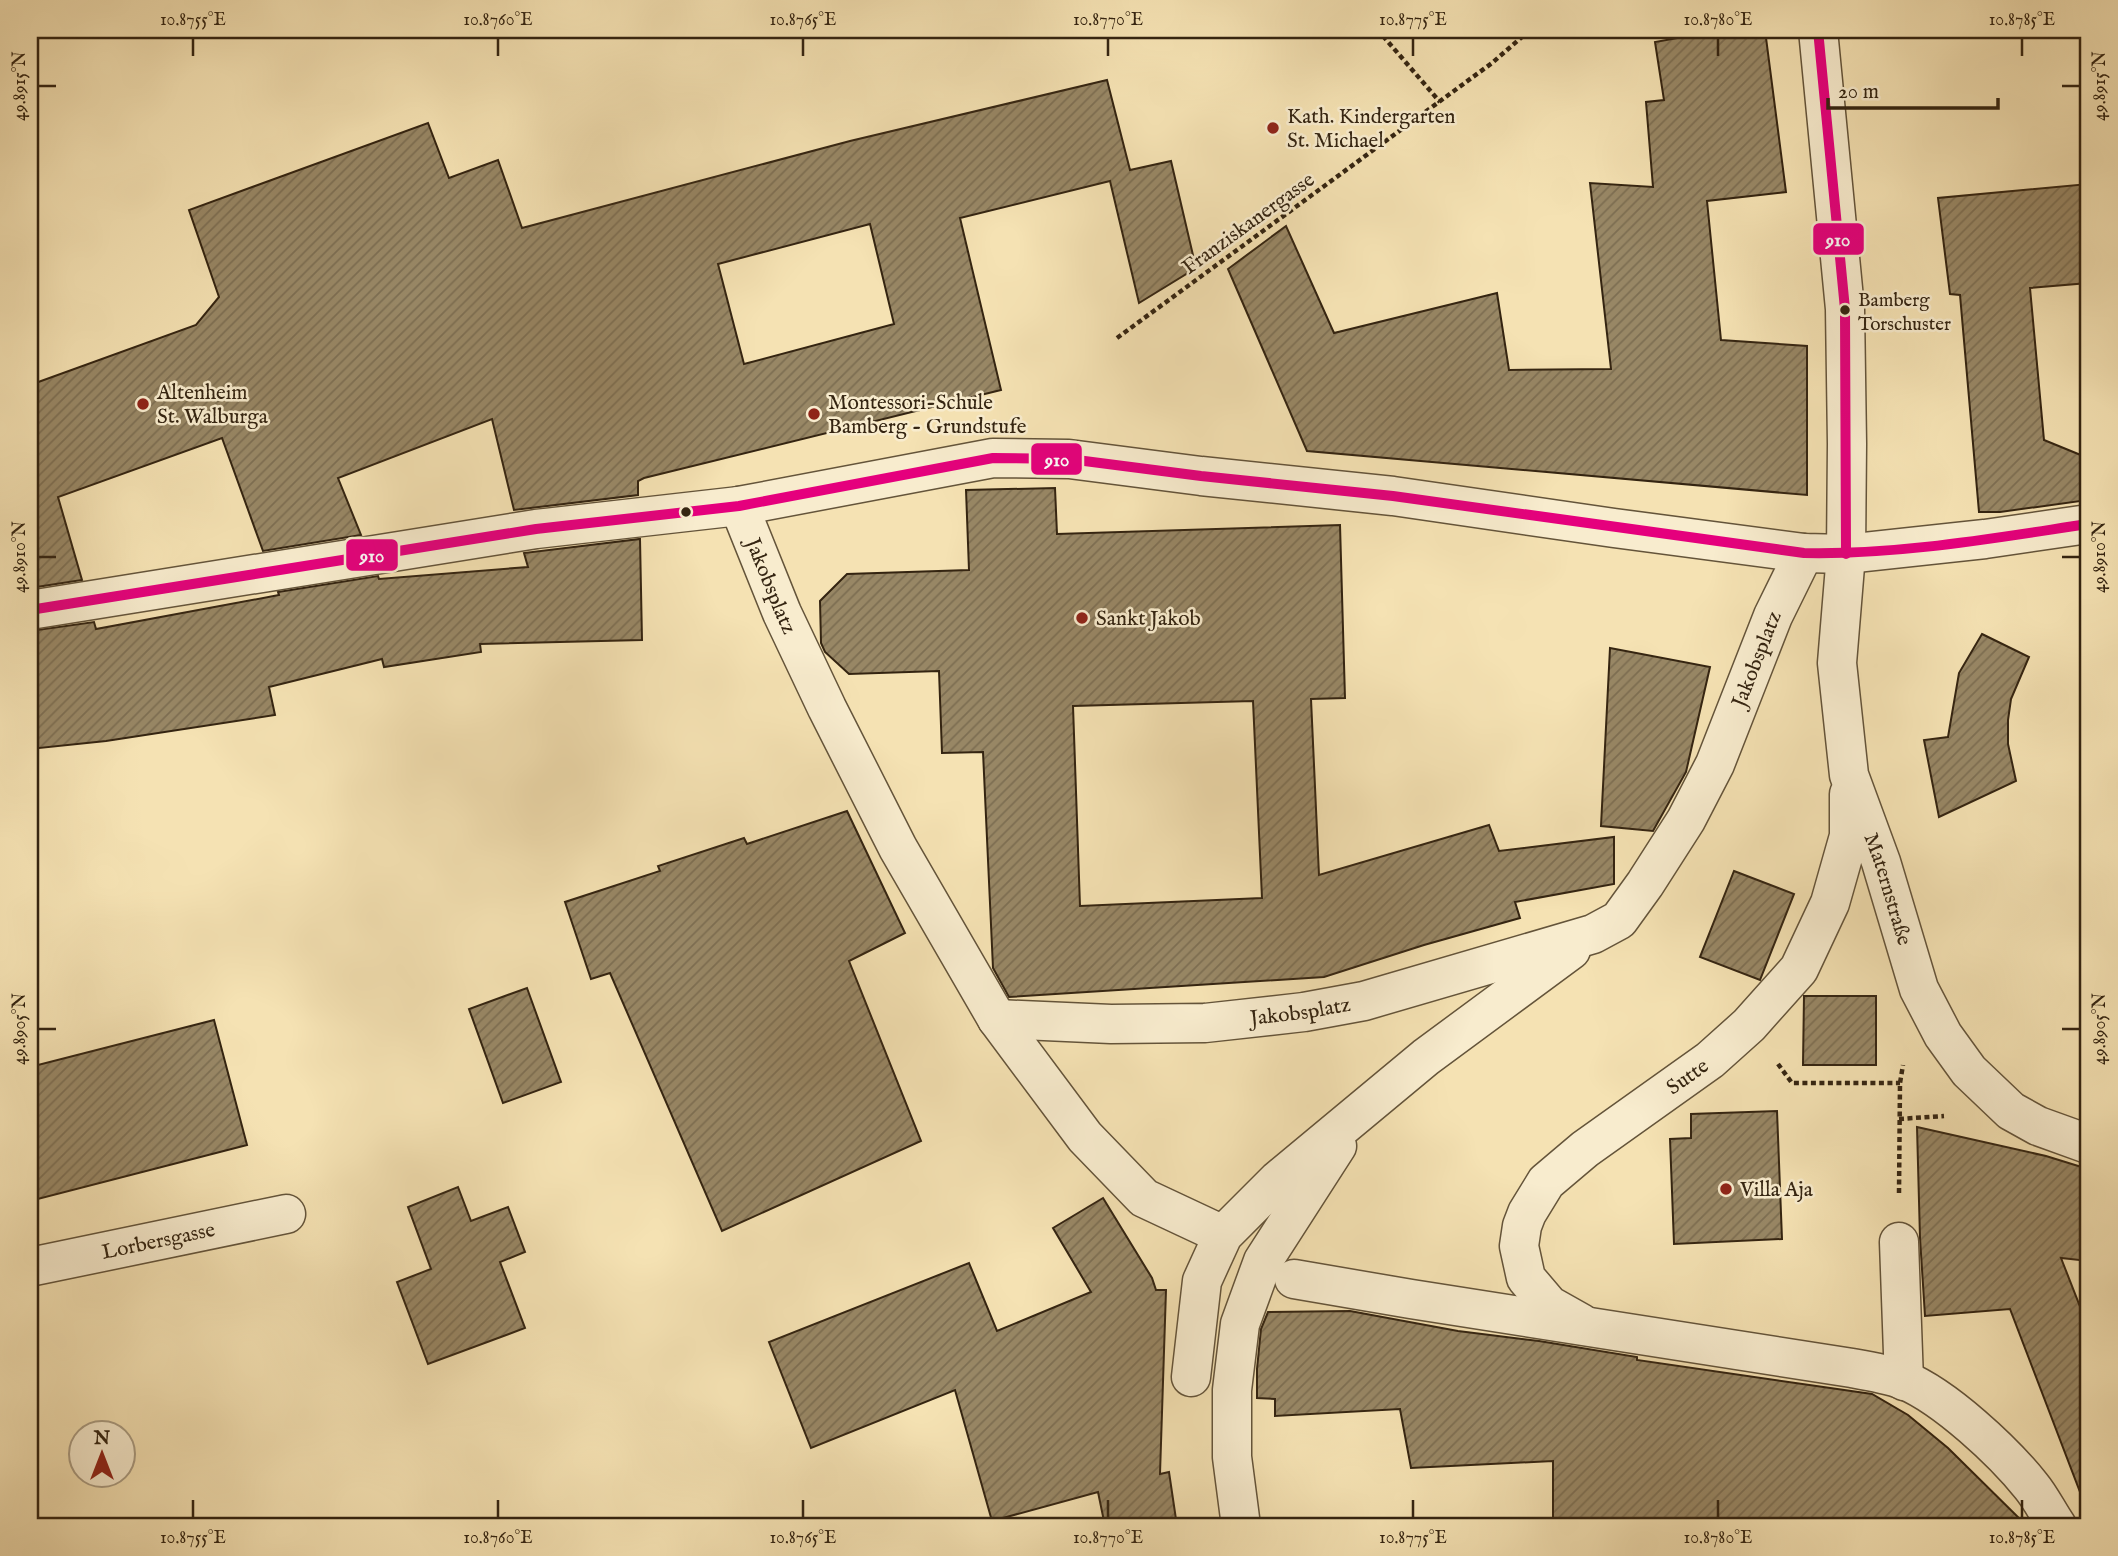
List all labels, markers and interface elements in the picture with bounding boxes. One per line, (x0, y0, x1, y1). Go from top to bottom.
text: 10.8755°E (160, 9, 226, 32)
text: 10.8760°E (463, 9, 533, 32)
text: 10.8765°E (769, 9, 837, 32)
text: 10.8770°E (1073, 9, 1143, 32)
text: 10.8775°E (1379, 9, 1447, 32)
text: 10.8780°E (1684, 9, 1752, 32)
text: 10.8785°E (1989, 9, 2055, 32)
text: 49.8915°N (9, 51, 32, 121)
text: 49.8915°N (2089, 51, 2112, 121)
scale bar (1828, 66, 1997, 110)
text: 20 m (1838, 79, 1879, 106)
place label: Kath. Kindergarten St. Michael (1287, 104, 1455, 155)
marker: Kath. Kindergarten St. Michael (1265, 120, 1281, 136)
street label: Franziskanergasse (1177, 167, 1321, 281)
line badge: 910 (1812, 222, 1865, 256)
text: 910 (1825, 229, 1850, 253)
place label: Bamberg Torschuster (1858, 289, 1951, 337)
marker: Bamberg Torschuster (1838, 303, 1852, 317)
place label: Altenheim St. Walburga (156, 380, 269, 431)
place label: Montessori-Schule Bamberg - Grundstufe (828, 390, 1027, 441)
marker: Altenheim St. Walburga (135, 396, 151, 412)
marker: Montessori-Schule Bamberg - Grundstufe (806, 406, 822, 422)
line badge: 910 (1030, 442, 1083, 476)
text: 910 (1044, 449, 1069, 473)
unlabelled marker (679, 505, 693, 519)
text: 49.8910°N (9, 521, 32, 593)
text: 49.8910°N (2089, 521, 2112, 593)
street label: Jakobsplatz (738, 533, 802, 639)
line badge: 910 (345, 538, 399, 572)
text: 910 (359, 545, 384, 569)
place label: Sankt Jakob (1096, 606, 1201, 633)
street label: Jakobsplatz (1726, 607, 1789, 714)
marker: Sankt Jakob (1074, 610, 1090, 626)
street label: Maternstraße (1856, 829, 1917, 949)
street label: Jakobsplatz (1247, 992, 1353, 1033)
text: 49.8905°N (9, 993, 32, 1065)
text: 49.8905°N (2089, 993, 2112, 1065)
street label: Sutte (1662, 1053, 1715, 1102)
place label: Villa Aja (1739, 1177, 1814, 1204)
marker: Villa Aja (1718, 1181, 1734, 1197)
street label: Lorbersgasse (100, 1217, 218, 1267)
north arrow (66, 1420, 136, 1490)
text: N (93, 1427, 111, 1451)
text: 10.8755°E (160, 1527, 226, 1550)
text: 10.8760°E (463, 1527, 533, 1550)
text: 10.8765°E (769, 1527, 837, 1550)
text: 10.8770°E (1073, 1527, 1143, 1550)
text: 10.8775°E (1379, 1527, 1447, 1550)
text: 10.8780°E (1684, 1527, 1752, 1550)
text: 10.8785°E (1989, 1527, 2055, 1550)

